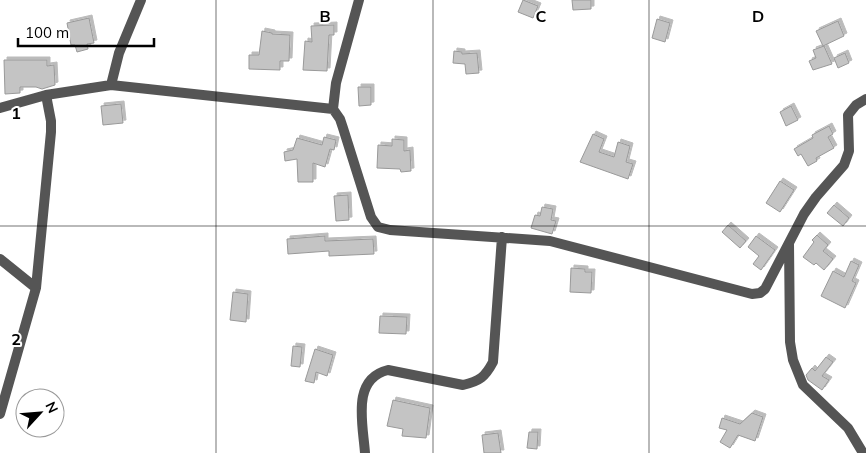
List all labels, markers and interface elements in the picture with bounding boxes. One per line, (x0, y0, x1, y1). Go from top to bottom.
text: B (319, 6, 331, 26)
text: C (536, 6, 547, 26)
text: D (752, 6, 764, 26)
scale bar (18, 15, 154, 47)
text: 100 m (25, 23, 69, 42)
text: 1 (11, 103, 21, 123)
text: 2 (11, 329, 21, 349)
north arrow (15, 388, 65, 438)
text: N (41, 399, 62, 416)

